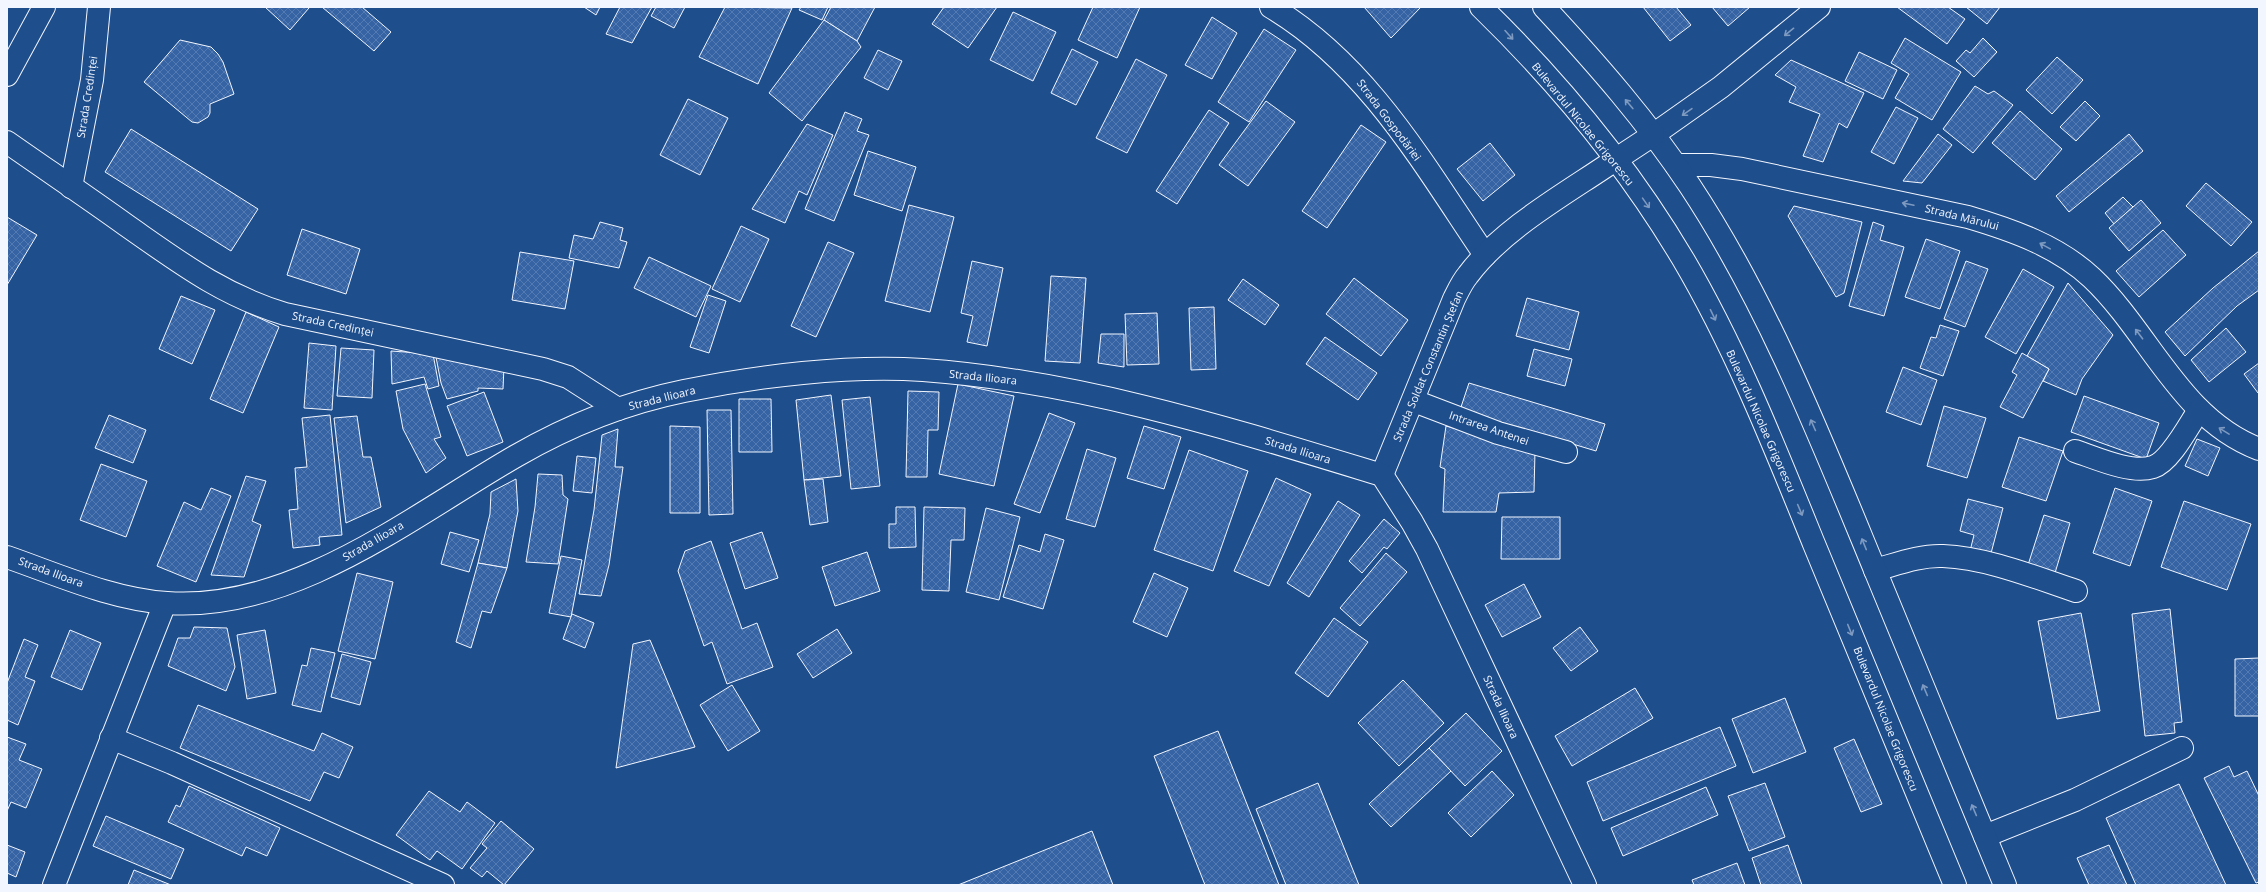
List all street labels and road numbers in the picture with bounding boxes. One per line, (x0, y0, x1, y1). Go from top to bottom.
street label: Strada Credinței (73, 55, 100, 139)
street label: Bulevardul Nicolae Grigorescu (1529, 59, 1638, 189)
street label: Strada Gospodăriei (1354, 76, 1425, 164)
street label: Strada Mărului (1924, 200, 2001, 233)
street label: Strada Soldat Constantin Ștefan (1389, 288, 1466, 444)
street label: Strada Credinței (291, 308, 375, 339)
street label: Bulevardul Nicolae Grigorescu (1723, 347, 1800, 495)
street label: Strada Ilioara (948, 365, 1018, 388)
street label: Strada Ilioara (627, 382, 697, 413)
street label: Intrarea Antenei (1447, 407, 1531, 448)
street label: Strada Ilioara (1263, 432, 1333, 467)
street label: Strada Ilioara (339, 517, 406, 564)
street label: Strada Ilioara (17, 553, 86, 590)
street label: Bulevardul Nicolae Grigorescu (1851, 644, 1922, 793)
street label: Strada Ilioara (1480, 673, 1523, 741)

